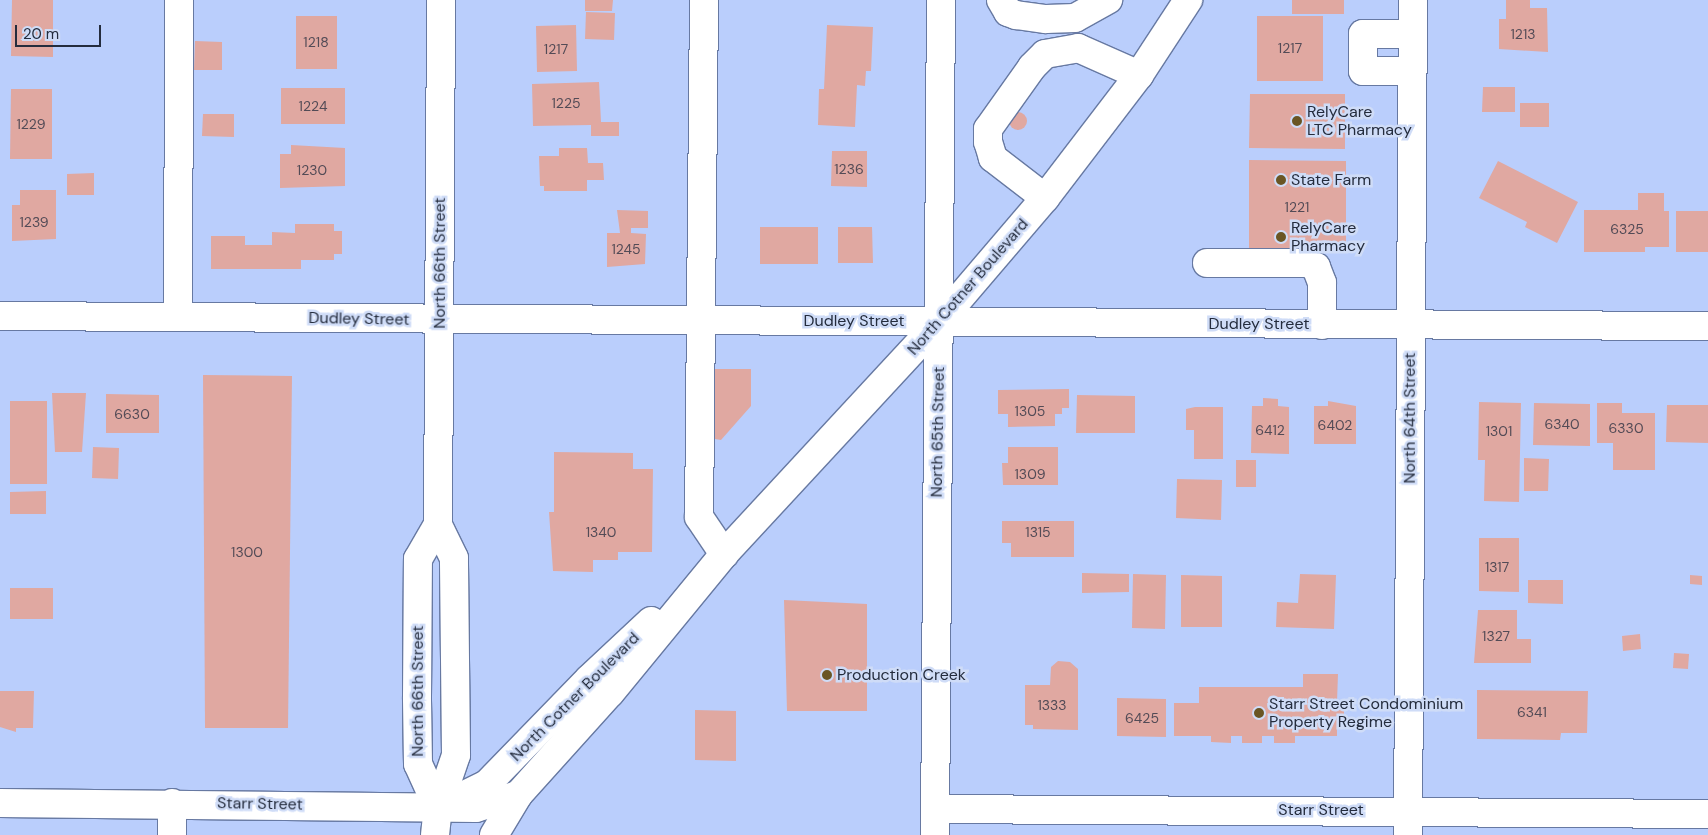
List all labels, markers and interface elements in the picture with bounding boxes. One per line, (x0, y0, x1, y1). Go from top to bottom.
scale bar (18, 15, 104, 47)
text: 20 m (23, 24, 59, 44)
house number: 1213 (1510, 26, 1536, 42)
house number: 1218 (303, 34, 329, 50)
house number: 1217 (1278, 40, 1302, 56)
house number: 1217 (544, 41, 568, 57)
house number: 1225 (551, 95, 581, 111)
house number: 1224 (299, 98, 327, 114)
place label: RelyCare LTC Pharmacy (1307, 102, 1412, 140)
marker: RelyCare LTC Pharmacy (1291, 115, 1303, 127)
house number: 1229 (16, 116, 46, 132)
house number: 1236 (834, 161, 864, 177)
house number: 1230 (297, 162, 327, 178)
place label: State Farm (1291, 170, 1371, 190)
marker: State Farm (1275, 174, 1287, 186)
street label: North 66th Street (430, 197, 450, 329)
house number: 1221 (1285, 199, 1309, 215)
house number: 1239 (19, 214, 49, 230)
street label: North Cotner Boulevard (903, 215, 1033, 359)
place label: RelyCare Pharmacy (1291, 218, 1365, 256)
house number: 6325 (1610, 221, 1644, 237)
marker: RelyCare Pharmacy (1275, 231, 1287, 243)
house number: 1245 (611, 241, 641, 257)
street label: Dudley Street (308, 309, 410, 329)
street label: Dudley Street (803, 311, 905, 331)
street label: Dudley Street (1208, 314, 1310, 334)
street label: North 64th Street (1400, 352, 1420, 484)
street label: North 65th Street (927, 366, 949, 498)
house number: 1305 (1015, 403, 1045, 419)
house number: 6630 (114, 406, 150, 422)
house number: 6340 (1544, 416, 1580, 432)
house number: 6402 (1318, 417, 1352, 433)
house number: 6330 (1609, 420, 1643, 436)
house number: 6412 (1255, 422, 1285, 438)
house number: 1301 (1486, 423, 1512, 439)
house number: 1309 (1014, 466, 1046, 482)
house number: 1340 (586, 524, 616, 540)
house number: 1315 (1025, 524, 1051, 540)
house number: 1300 (231, 544, 263, 560)
house number: 1317 (1485, 559, 1509, 575)
street label: North 66th Street (408, 625, 428, 757)
street label: North Cotner Boulevard (506, 628, 644, 766)
house number: 1327 (1482, 628, 1510, 644)
place label: Production Creek (837, 665, 966, 685)
marker: Production Creek (821, 669, 833, 681)
place label: Starr Street Condominium Property Regime (1269, 694, 1463, 732)
house number: 1333 (1037, 697, 1067, 713)
house number: 6341 (1517, 704, 1547, 720)
marker: Starr Street Condominium Property Regime (1253, 707, 1265, 719)
house number: 6425 (1125, 710, 1159, 726)
street label: Starr Street (217, 794, 303, 814)
street label: Starr Street (1278, 800, 1364, 820)

